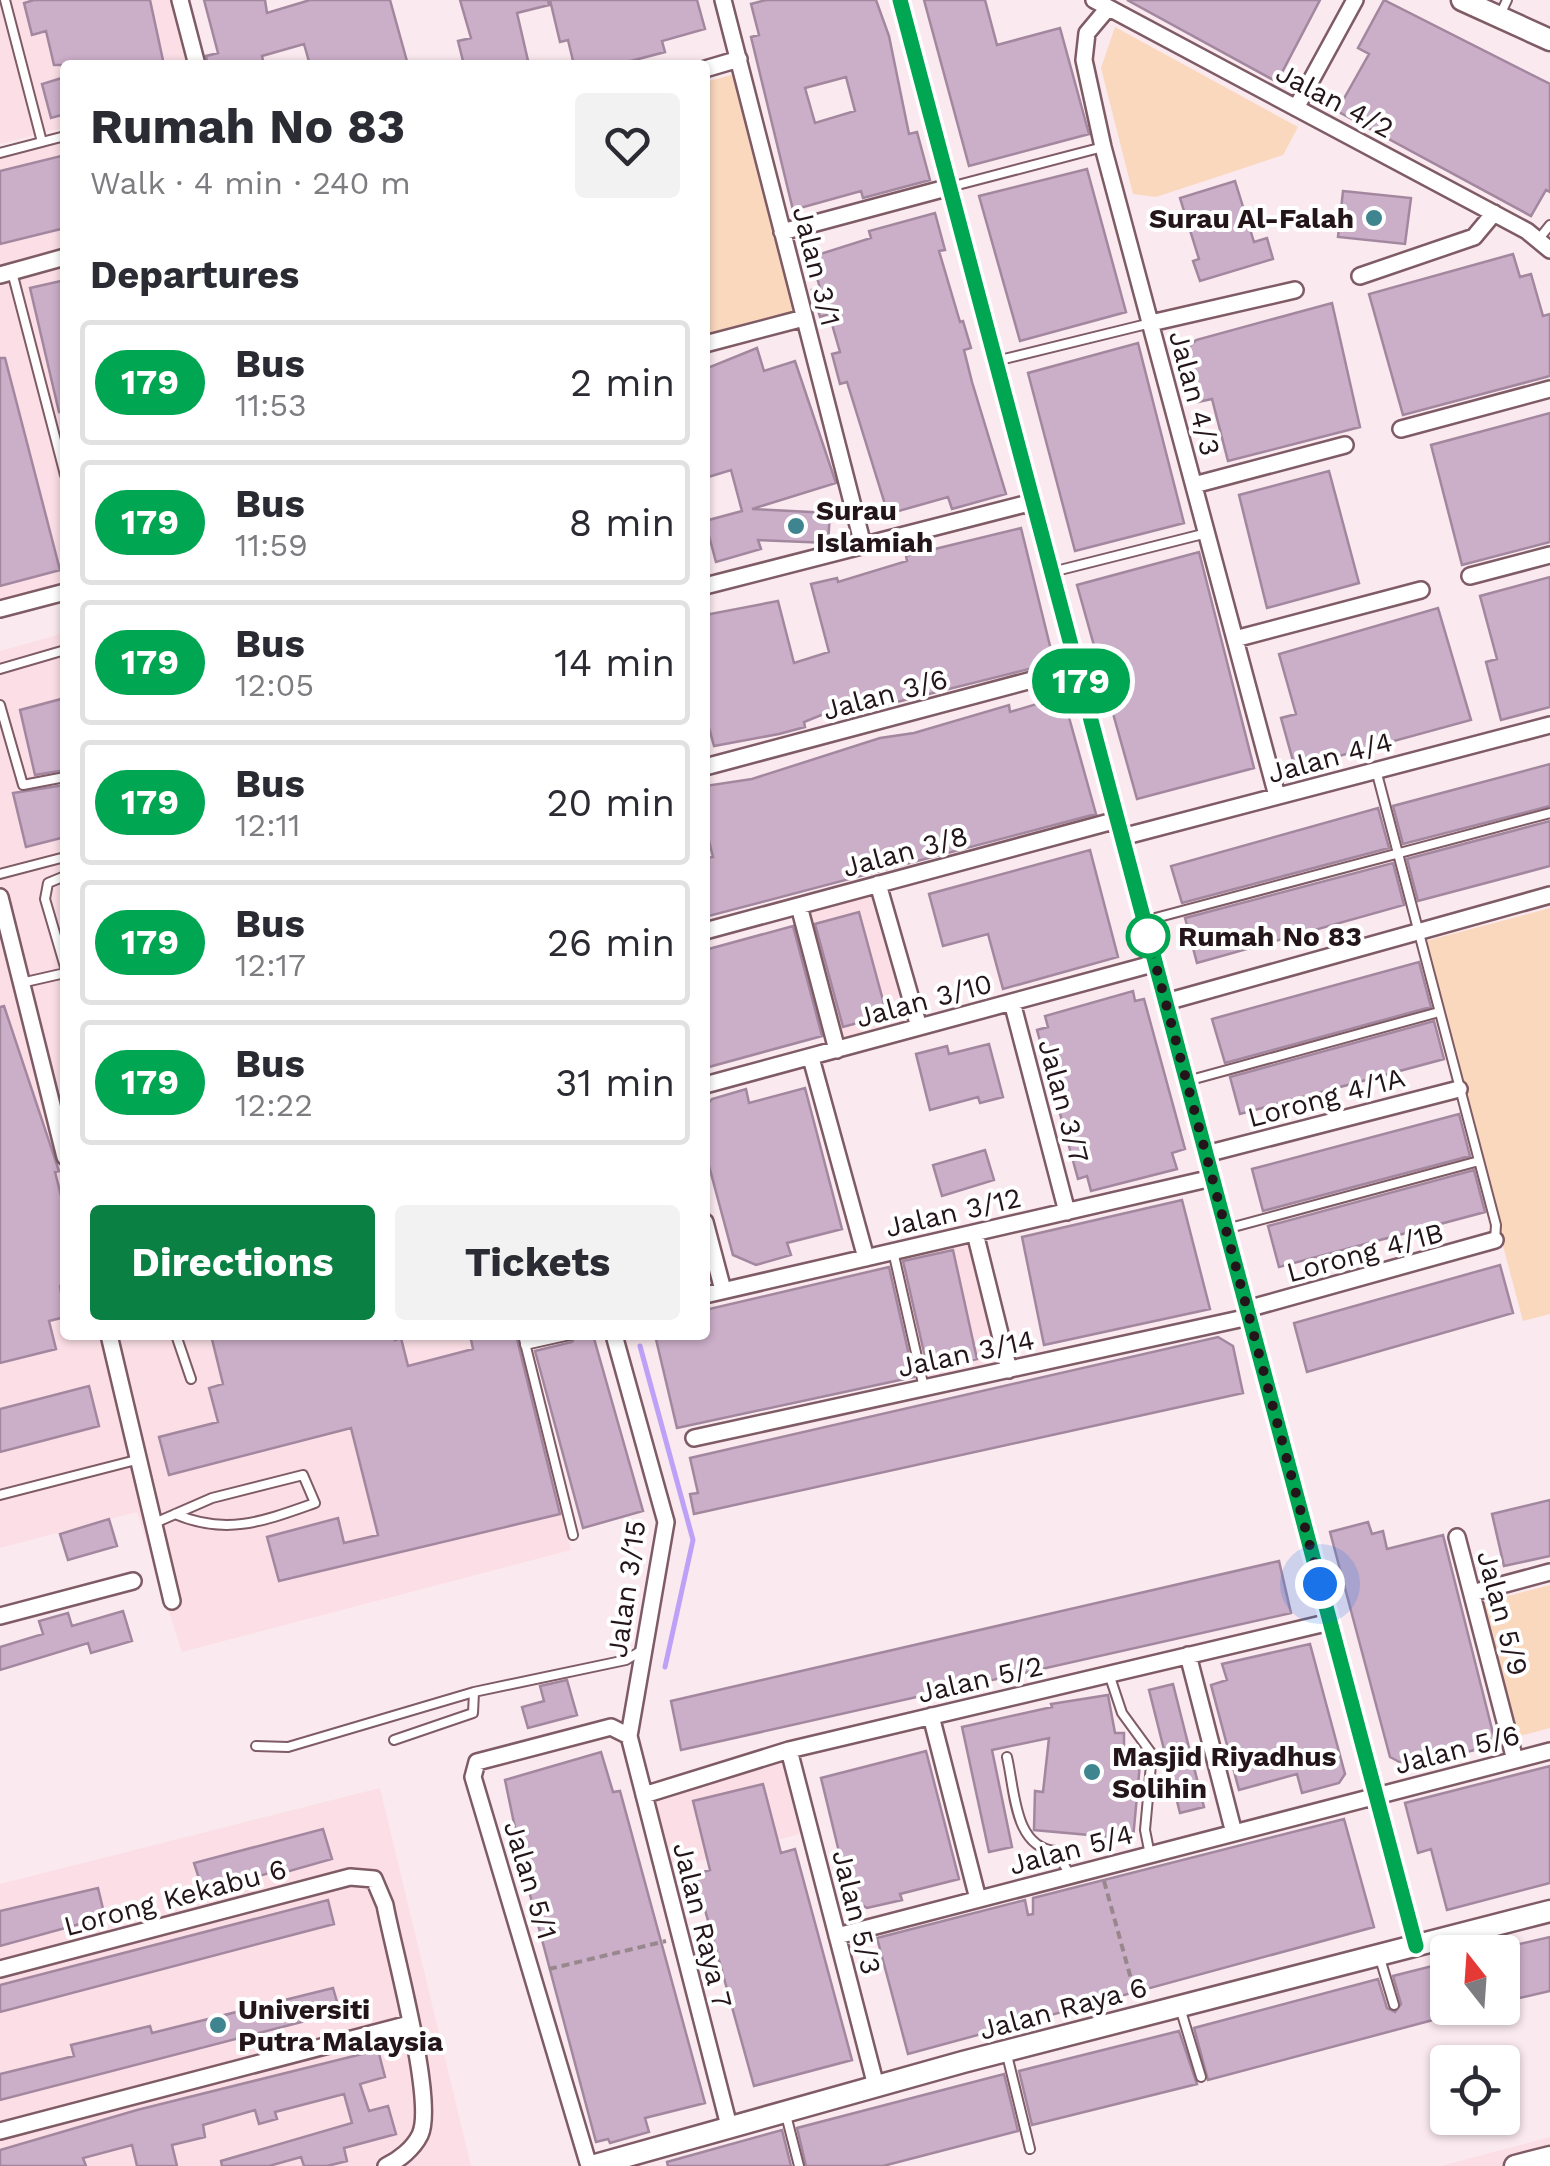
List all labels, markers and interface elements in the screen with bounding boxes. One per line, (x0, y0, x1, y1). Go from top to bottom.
street label: Jalan 4/2 (1270, 56, 1399, 145)
button: heart (575, 93, 680, 198)
text: Rumah No 83 (90, 98, 405, 155)
text: Walk · 4 min · 240 m (90, 164, 411, 202)
place label: Surau Al-Falah (1149, 202, 1354, 235)
street label: Jalan 3/1 (786, 203, 847, 329)
marker: Surau Al-Falah (1363, 207, 1385, 229)
text: Departures (90, 253, 299, 297)
street label: Jalan 4/3 (1162, 327, 1227, 459)
text: Bus (235, 342, 305, 386)
text: 179 (121, 361, 179, 403)
text: 2 min (570, 361, 675, 405)
text: 11:53 (235, 386, 307, 424)
text: Bus (235, 482, 305, 526)
place label: Surau Islamiah (816, 494, 933, 559)
text: 179 (121, 501, 179, 543)
text: 8 min (569, 501, 675, 545)
marker: Surau Islamiah (785, 515, 807, 537)
text: 11:59 (235, 526, 308, 564)
text: Bus (235, 622, 305, 666)
text: 179 (121, 641, 179, 683)
text: 14 min (554, 641, 675, 685)
line badge: 179 (1024, 648, 1138, 714)
text: 179 (1052, 660, 1110, 702)
street label: Jalan 3/6 (819, 662, 951, 727)
text: 12:05 (235, 666, 314, 704)
street label: Jalan 4/4 (1264, 725, 1396, 790)
text: Bus (235, 762, 305, 806)
text: 179 (121, 781, 179, 823)
text: 20 min (546, 781, 675, 825)
text: 12:11 (235, 806, 301, 844)
street label: Jalan 3/8 (839, 819, 971, 884)
text: Bus (235, 902, 305, 946)
marker: Rumah No 83 (1127, 915, 1169, 957)
place label: Rumah No 83 (1178, 920, 1362, 953)
text: 179 (121, 921, 179, 963)
text: 26 min (547, 921, 675, 965)
text: 12:17 (235, 946, 306, 984)
street label: Jalan 3/10 (853, 967, 996, 1034)
street label: Jalan 3/7 (1031, 1036, 1096, 1167)
text: Bus (235, 1042, 305, 1086)
text: 179 (121, 1061, 179, 1103)
text: 31 min (555, 1061, 675, 1105)
street label: Lorong 4/1A (1244, 1061, 1408, 1134)
text: 12:22 (235, 1086, 313, 1124)
street label: Jalan 3/12 (882, 1181, 1024, 1244)
button: Directions (90, 1205, 375, 1320)
button: Tickets (395, 1205, 680, 1320)
street label: Lorong 4/1B (1283, 1216, 1447, 1289)
street label: Jalan 3/14 (895, 1323, 1038, 1384)
street label: Jalan 3/15 (601, 1518, 652, 1660)
street label: Jalan 5/9 (1470, 1547, 1535, 1679)
your location (1295, 1559, 1345, 1609)
street label: Jalan 5/2 (914, 1649, 1046, 1710)
street label: Jalan 5/6 (1391, 1718, 1523, 1781)
place label: Masjid Riyadhus Solihin (1112, 1740, 1337, 1805)
marker: Masjid Riyadhus Solihin (1081, 1761, 1103, 1783)
street label: Jalan 5/1 (497, 1817, 564, 1943)
street label: Jalan 5/4 (1006, 1817, 1137, 1882)
street label: Jalan Raya 7 (666, 1839, 739, 2011)
street label: Jalan 5/3 (825, 1846, 888, 1978)
street label: Lorong Kekabu 6 (60, 1852, 290, 1943)
north arrow (1430, 1935, 1520, 2025)
map controls (1430, 1935, 1520, 2135)
street label: Jalan Raya 6 (976, 1970, 1150, 2047)
place label: Universiti Putra Malaysia (238, 1993, 444, 2058)
marker: Universiti Putra Malaysia (207, 2014, 229, 2036)
button: locate (1430, 2045, 1520, 2135)

